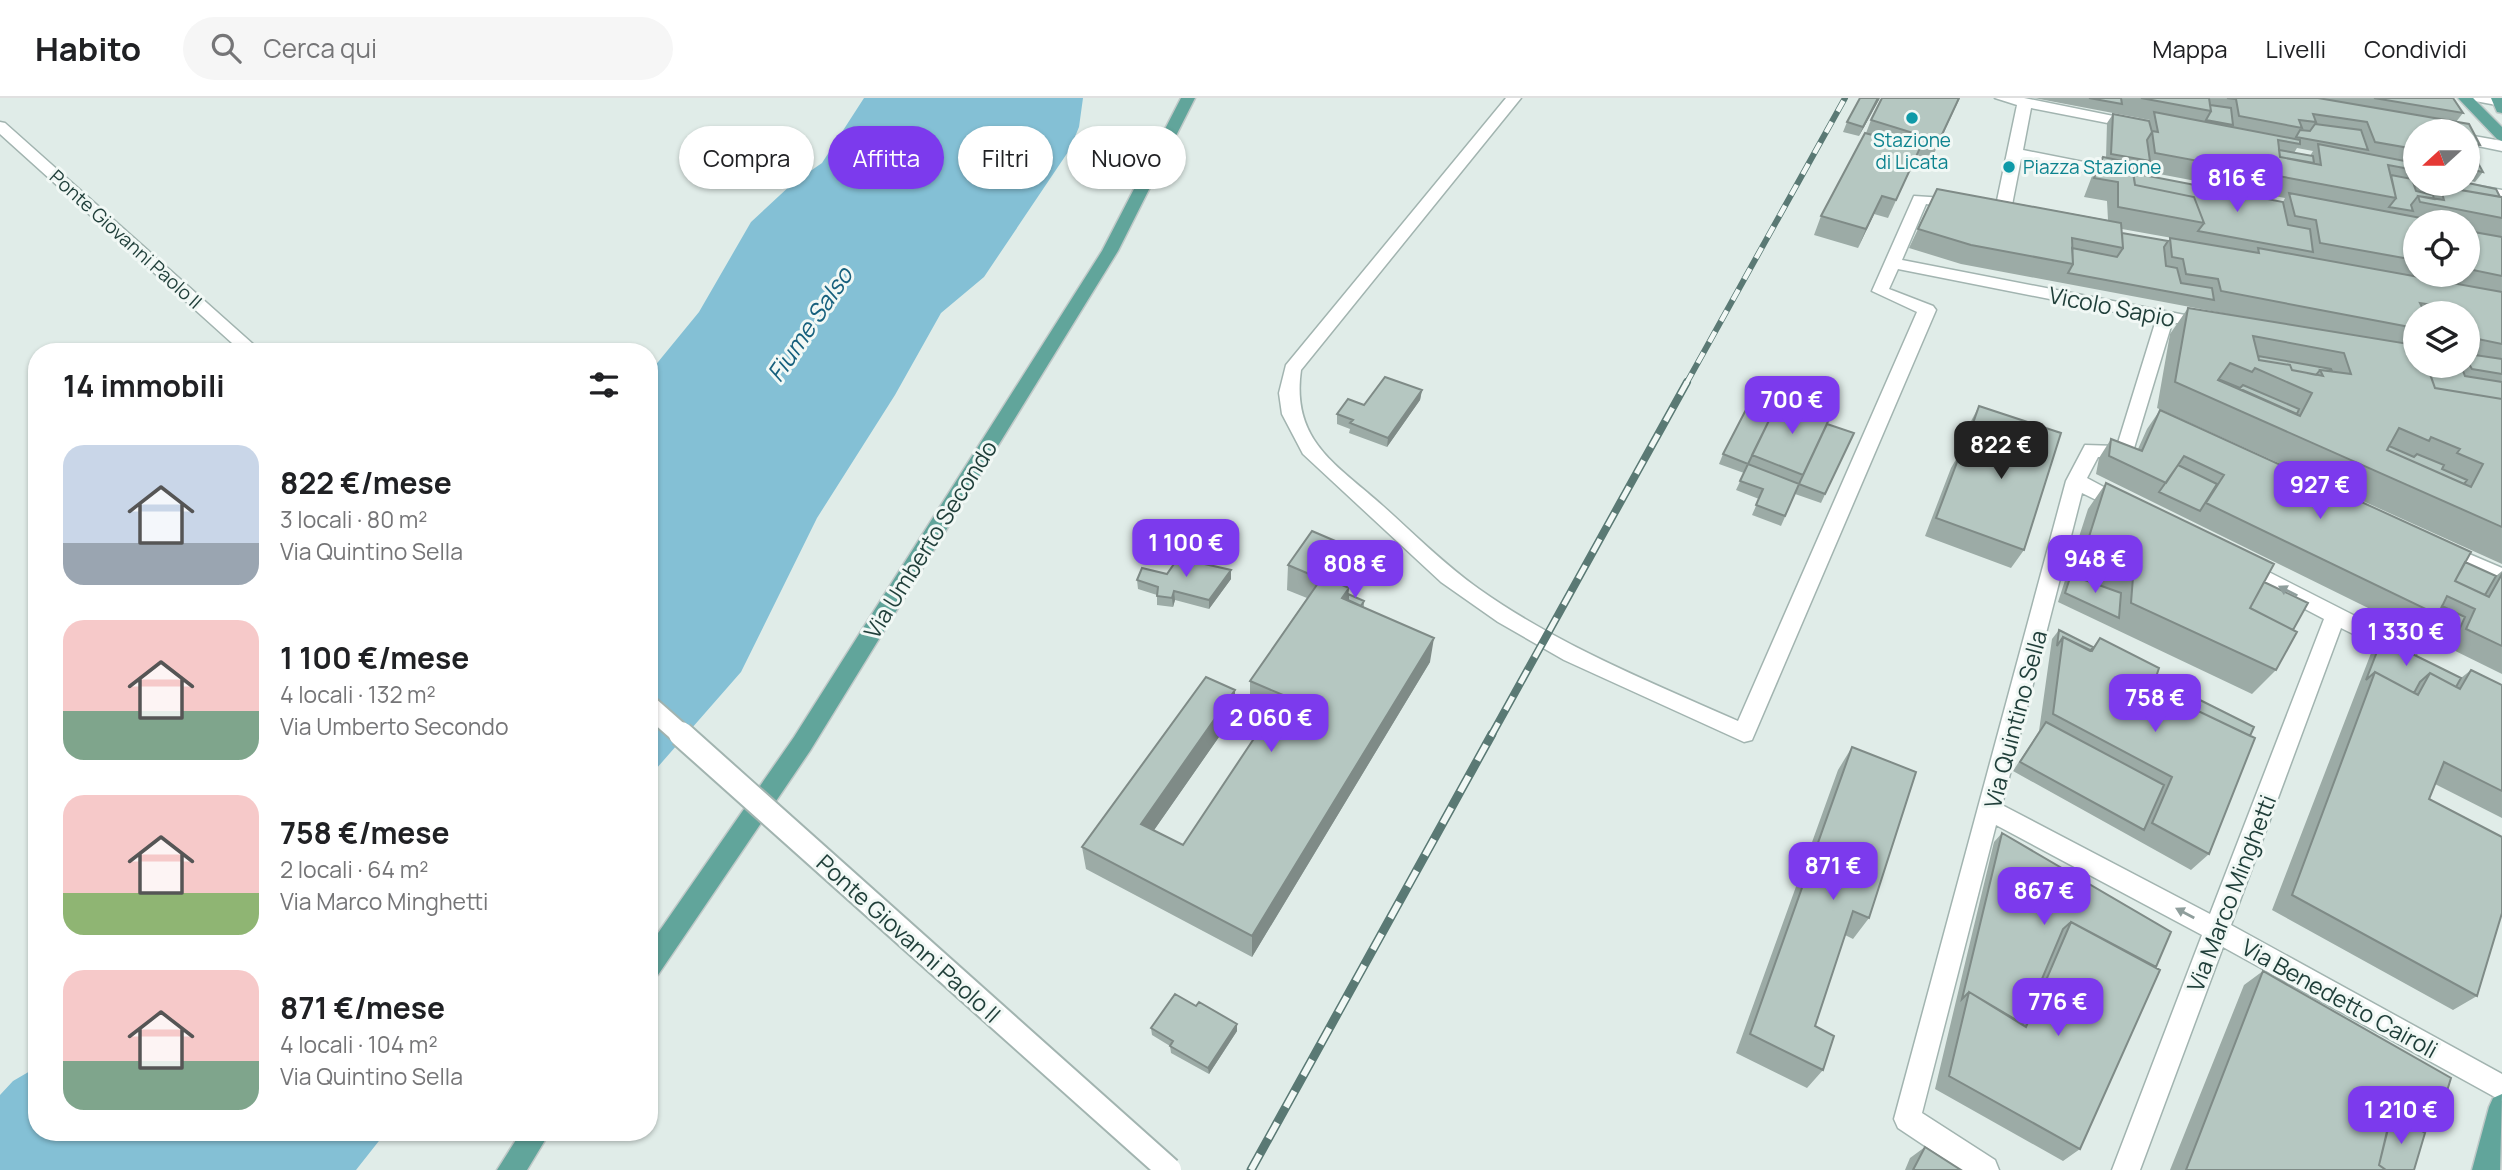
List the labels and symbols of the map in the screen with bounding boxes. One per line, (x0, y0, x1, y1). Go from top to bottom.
marker: Stazione di Licata (1904, 110, 1920, 126)
north arrow (2403, 119, 2480, 196)
place label: Stazione di Licata (1873, 127, 1951, 175)
place label: Piazza Stazione (2023, 154, 2161, 180)
pin: 816 € (2188, 155, 2286, 214)
marker: Piazza Stazione (2001, 159, 2017, 175)
street label: Ponte Giovanni Paolo II (44, 164, 208, 314)
water label: Fiume Salso (759, 259, 860, 388)
street label: Vicolo Sapio (2046, 278, 2178, 334)
pin: 700 € (1743, 376, 1841, 436)
pin: 822 € (1952, 422, 2050, 481)
street label: Via Umberto Secondo (856, 434, 1004, 644)
pin: 927 € (2271, 462, 2369, 521)
pin: 1 100 € (1121, 519, 1251, 579)
pin: 948 € (2046, 536, 2144, 595)
pin: 808 € (1306, 540, 1404, 600)
one-way arrow (2278, 586, 2298, 597)
pin: 1 330 € (2341, 608, 2471, 668)
street label: Via Quintino Sella (1976, 626, 2054, 812)
pin: 758 € (2106, 674, 2204, 734)
pin: 2 060 € (1206, 694, 1336, 754)
street label: Via Marco Minghetti (2179, 790, 2283, 996)
pin: 871 € (1784, 842, 1882, 902)
street label: Ponte Giovanni Paolo II (810, 847, 1008, 1029)
pin: 867 € (1995, 868, 2093, 927)
one-way arrow (2175, 908, 2195, 919)
street label: Via Benedetto Cairoli (2236, 931, 2444, 1065)
pin: 776 € (2009, 978, 2107, 1038)
pin: 1 210 € (2336, 1086, 2466, 1146)

